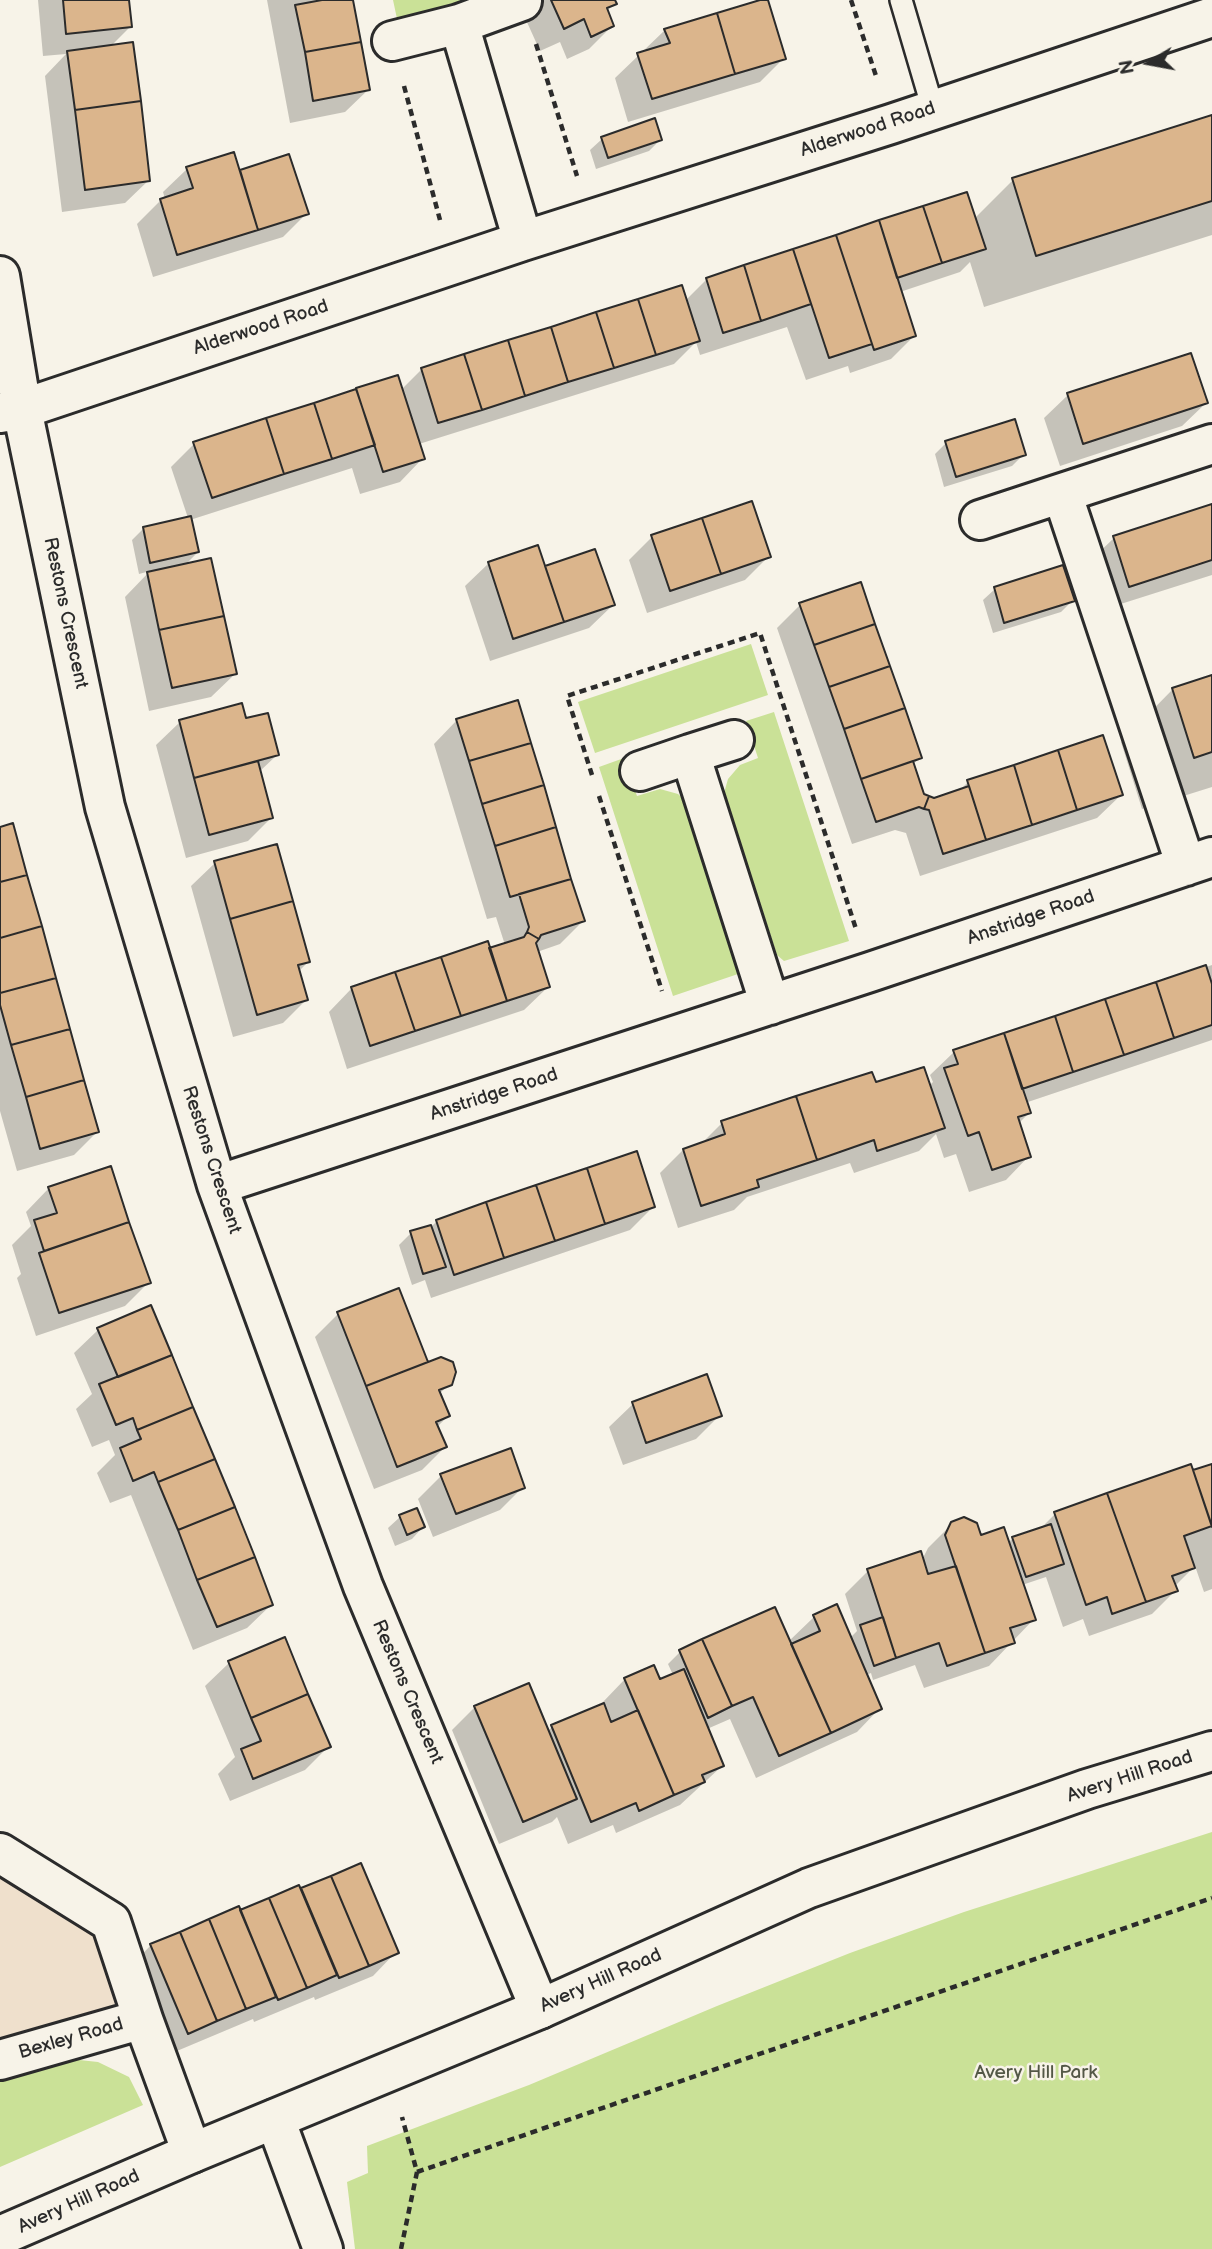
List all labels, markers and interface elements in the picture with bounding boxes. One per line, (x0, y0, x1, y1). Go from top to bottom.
north arrow (1114, 28, 1184, 98)
text: N (1115, 58, 1140, 76)
street label: Alderwood Road (797, 97, 939, 163)
street label: Alderwood Road (190, 295, 332, 361)
street label: Restons Crescent (38, 535, 92, 691)
street label: Anstridge Road (964, 886, 1098, 950)
street label: Anstridge Road (427, 1064, 561, 1126)
street label: Restons Crescent (176, 1083, 246, 1237)
street label: Restons Crescent (366, 1617, 448, 1767)
street label: Avery Hill Road (1064, 1746, 1196, 1808)
street label: Avery Hill Road (537, 1944, 665, 2018)
street label: Bexley Road (16, 2013, 126, 2065)
park label: Avery Hill Park (975, 2062, 1097, 2084)
street label: Avery Hill Road (15, 2165, 143, 2239)

